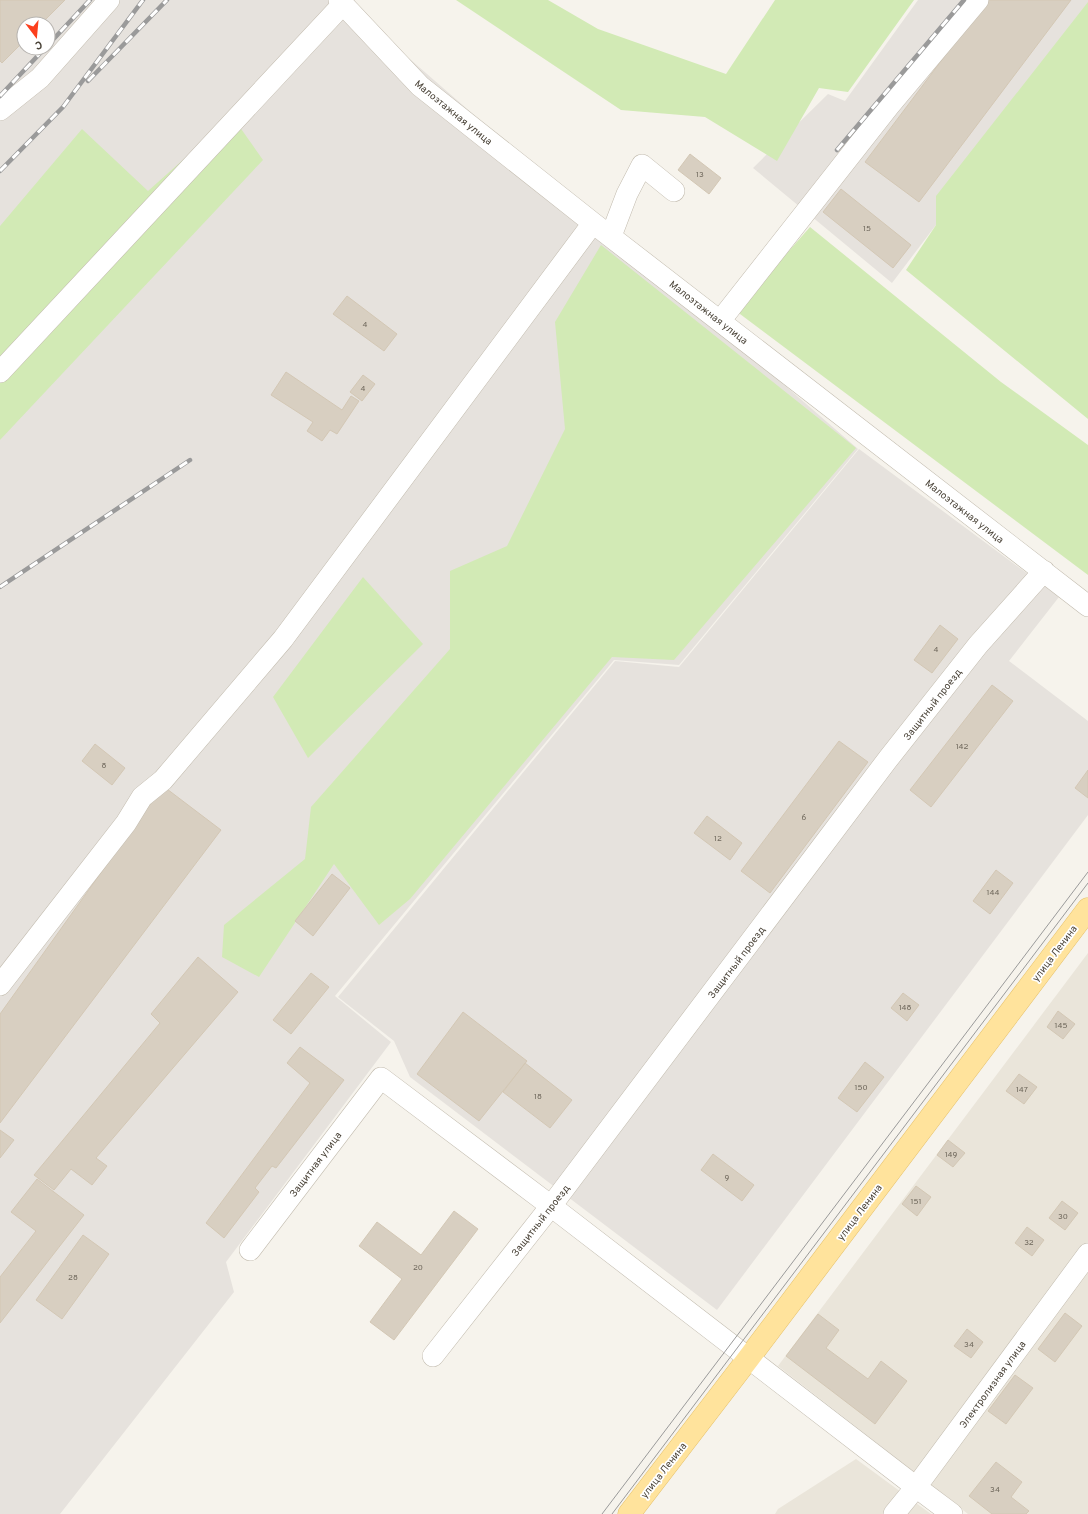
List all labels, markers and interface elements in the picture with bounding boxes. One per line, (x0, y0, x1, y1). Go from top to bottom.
north arrow (16, 16, 56, 56)
text: С (33, 37, 44, 52)
street label: Малоэтажная улица (412, 78, 495, 149)
house number: 13 (696, 170, 704, 180)
house number: 15 (863, 224, 871, 234)
street label: Малоэтажная улица (666, 278, 750, 348)
house number: 4 (363, 320, 368, 330)
house number: 4 (361, 384, 366, 394)
street label: Малоэтажная улица (922, 477, 1006, 547)
house number: 4 (934, 645, 939, 655)
street label: Защитный проезд (901, 666, 965, 743)
house number: 142 (956, 742, 968, 752)
house number: 8 (102, 761, 107, 771)
house number: 6 (802, 813, 807, 823)
house number: 12 (714, 834, 722, 844)
house number: 144 (987, 888, 999, 898)
street label: улица Ленина (1030, 923, 1081, 985)
street label: Защитный проезд (706, 924, 769, 1002)
house number: 148 (899, 1003, 911, 1013)
house number: 145 (1055, 1021, 1067, 1031)
house number: 150 (854, 1083, 868, 1093)
house number: 147 (1016, 1085, 1028, 1095)
house number: 18 (534, 1092, 542, 1102)
street label: Защитная улица (287, 1130, 345, 1200)
house number: 149 (945, 1150, 957, 1160)
house number: 9 (725, 1173, 730, 1183)
street label: Защитный проезд (509, 1182, 573, 1259)
street label: улица Ленина (835, 1182, 886, 1244)
house number: 151 (911, 1197, 921, 1207)
house number: 30 (1058, 1212, 1068, 1222)
house number: 32 (1024, 1238, 1034, 1248)
house number: 20 (413, 1263, 423, 1273)
house number: 28 (68, 1273, 78, 1283)
street label: Электролизная улица (957, 1339, 1029, 1431)
house number: 34 (964, 1340, 974, 1350)
street label: улица Ленина (638, 1440, 690, 1502)
house number: 34 (990, 1485, 1000, 1495)

